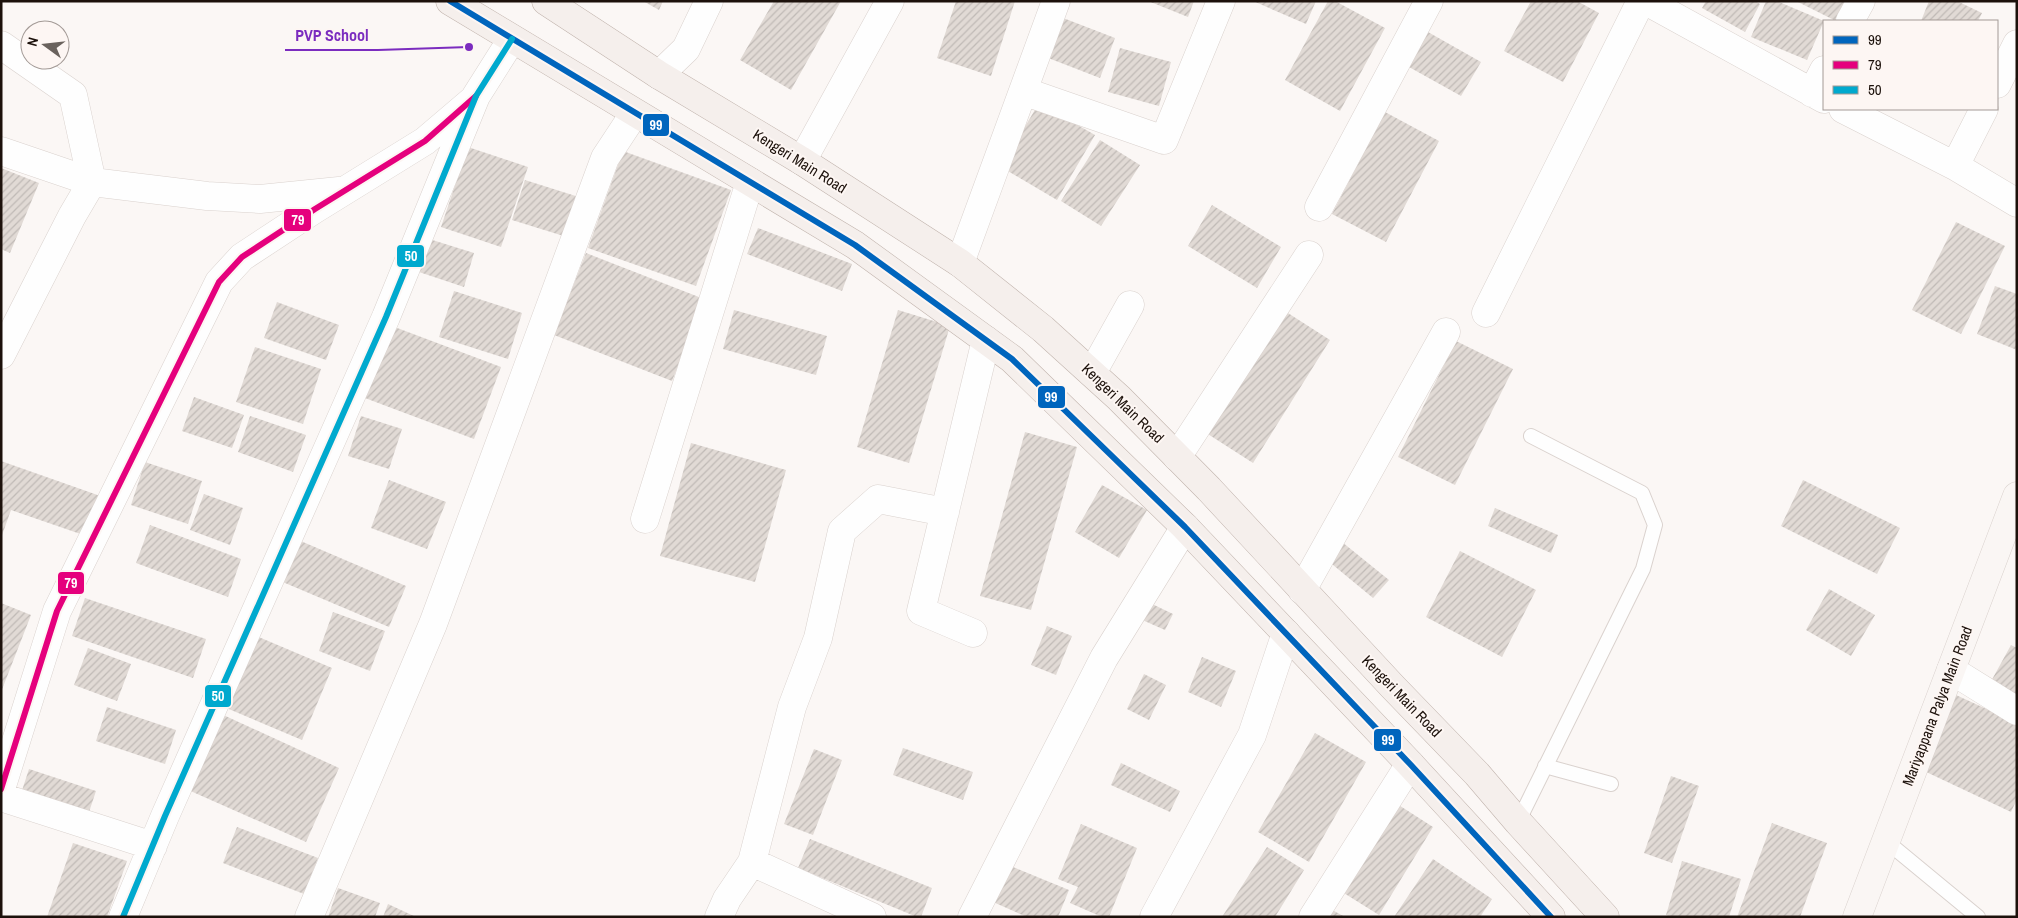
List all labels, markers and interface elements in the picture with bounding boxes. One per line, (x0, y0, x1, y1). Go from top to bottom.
callout: PVP School (285, 19, 378, 50)
north arrow (20, 20, 70, 70)
legend (1823, 20, 1998, 110)
text: PVP School (295, 24, 369, 46)
text: 99 (1868, 29, 1882, 50)
text: N (23, 35, 42, 48)
text: 79 (1868, 54, 1882, 75)
text: 50 (1868, 79, 1882, 100)
line badge: 99 (642, 113, 670, 137)
text: 99 (650, 116, 662, 134)
street label: Kengeri Main Road (749, 124, 851, 198)
line badge: 79 (283, 208, 312, 232)
text: 79 (292, 211, 304, 229)
line badge: 50 (396, 244, 425, 268)
text: 50 (405, 247, 417, 265)
street label: Kengeri Main Road (1077, 358, 1169, 448)
line badge: 99 (1037, 385, 1066, 409)
text: 99 (1045, 388, 1057, 406)
line badge: 79 (57, 571, 85, 595)
text: 79 (65, 574, 77, 592)
street label: Mariyappana Palya Main Road (1897, 623, 1977, 789)
street label: Kengeri Main Road (1357, 650, 1447, 742)
line badge: 50 (204, 684, 232, 708)
text: 50 (212, 687, 224, 705)
line badge: 99 (1373, 728, 1402, 752)
text: 99 (1382, 731, 1394, 749)

